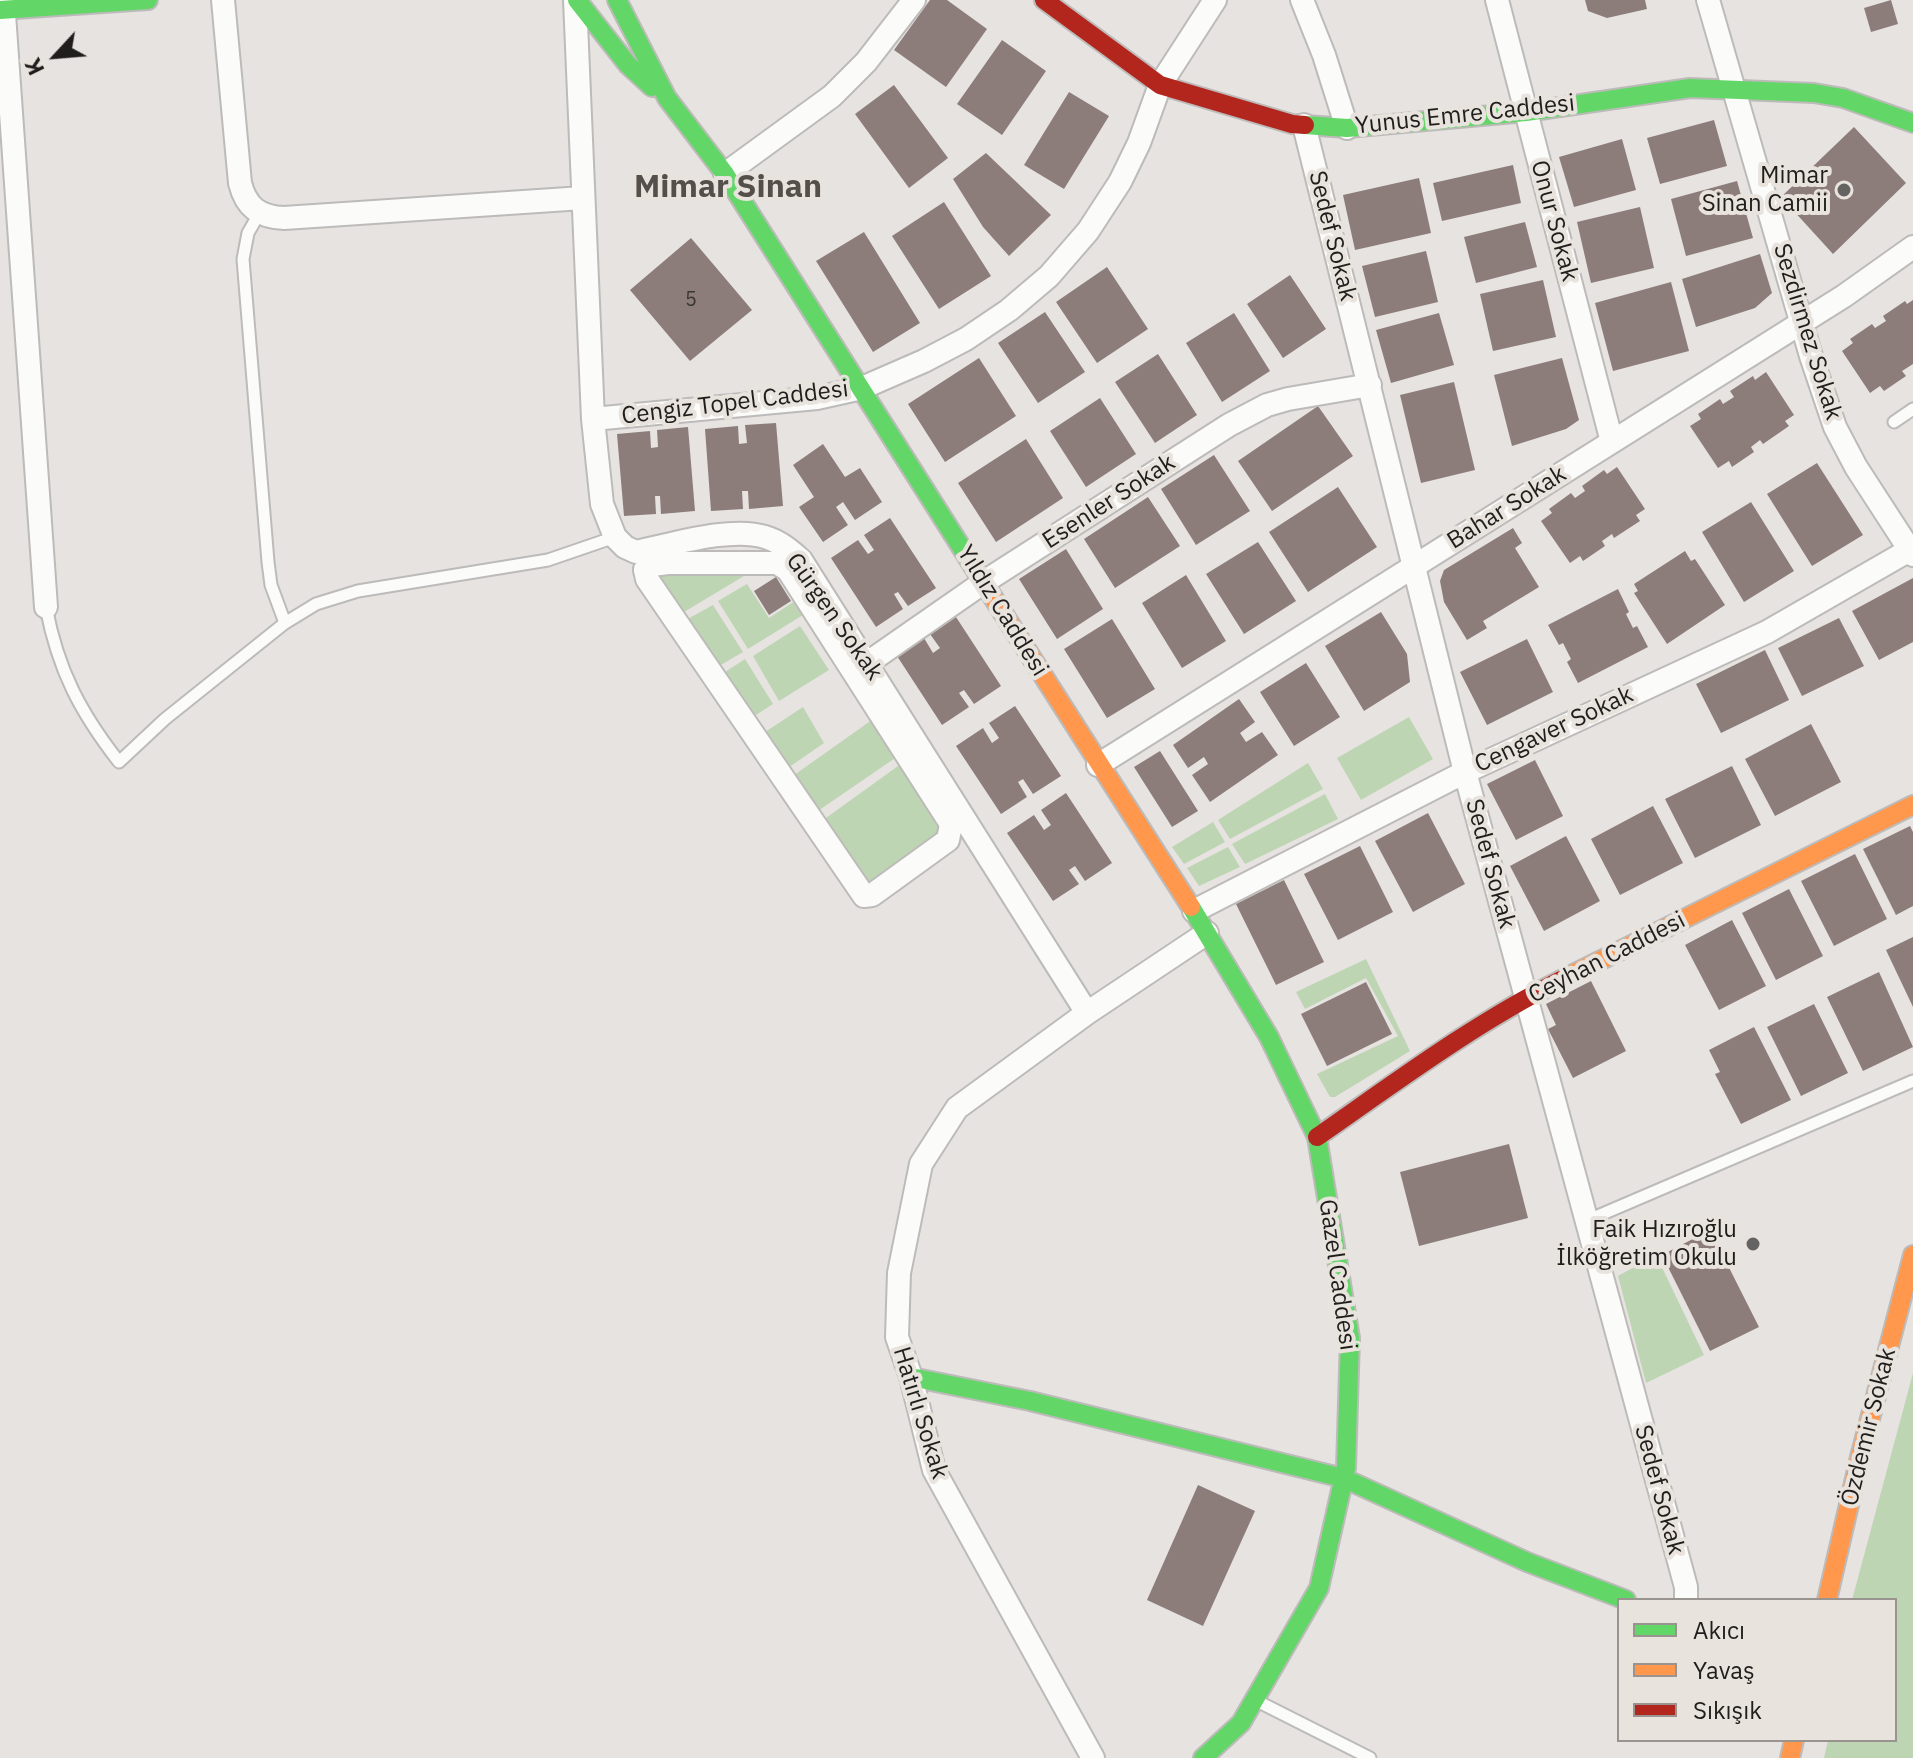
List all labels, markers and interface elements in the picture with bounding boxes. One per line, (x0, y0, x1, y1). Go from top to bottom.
north arrow (16, 16, 96, 96)
text: K (18, 54, 50, 80)
street label: Yunus Emre Caddesi (1354, 89, 1576, 141)
street label: Onur Sokak (1524, 157, 1584, 285)
place label: Mimar Sinan Camii (1702, 162, 1828, 218)
street label: Sedef Sokak (1302, 168, 1362, 304)
district label: Mimar Sinan (634, 169, 822, 207)
marker: Mimar Sinan Camii (1835, 181, 1853, 199)
street label: Sezdirmez Sokak (1767, 240, 1847, 424)
house number: 5 (685, 288, 697, 312)
street label: Cengiz Topel Caddesi (620, 375, 850, 431)
street label: Esenler Sokak (1037, 449, 1181, 555)
street label: Bahar Sokak (1442, 460, 1572, 556)
street label: Yıldız Caddesi (950, 540, 1054, 682)
street label: Gürgen Sokak (779, 548, 889, 686)
street label: Cengaver Sokak (1470, 681, 1638, 779)
street label: Sedef Sokak (1459, 796, 1521, 932)
street label: Ceyhan Caddesi (1524, 906, 1690, 1010)
street label: Gazel Caddesi (1312, 1198, 1362, 1352)
place label: Faik Hızıroğlu İlköğretim Okulu (1556, 1216, 1737, 1272)
marker: Faik Hızıroğlu İlköğretim Okulu (1744, 1235, 1762, 1253)
street label: Hatırlı Sokak (886, 1343, 954, 1483)
street label: Özdemir Sokak (1835, 1345, 1903, 1509)
street label: Sedef Sokak (1628, 1422, 1690, 1558)
legend (1617, 1598, 1897, 1742)
text: Akıcı (1693, 1614, 1745, 1646)
text: Yavaş (1693, 1654, 1755, 1686)
text: Sıkışık (1693, 1694, 1762, 1726)

